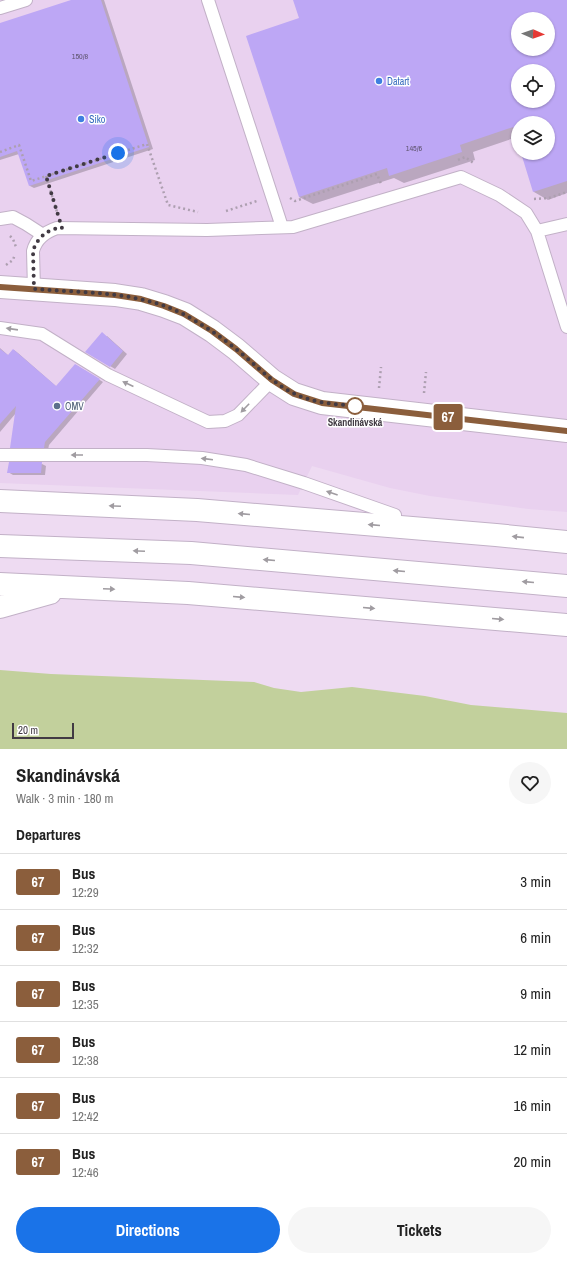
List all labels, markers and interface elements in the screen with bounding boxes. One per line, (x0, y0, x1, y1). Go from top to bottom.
north arrow (511, 12, 555, 56)
map controls (511, 12, 555, 160)
house number: 150/8 (72, 51, 89, 61)
button: locate (511, 64, 555, 108)
place label: Datart (387, 75, 410, 88)
marker: Datart (374, 76, 384, 86)
place label: Siko (89, 113, 106, 126)
marker: Siko (76, 114, 86, 124)
button: layers (511, 116, 555, 160)
your location (108, 143, 128, 163)
house number: 145/6 (406, 143, 423, 153)
one-way arrow (6, 326, 18, 332)
one-way arrow (122, 381, 134, 387)
marker: Skandinávská (346, 397, 364, 415)
place label: OMV (65, 400, 84, 413)
marker: OMV (52, 401, 62, 411)
one-way arrow (240, 403, 250, 413)
line badge: 67 (430, 404, 466, 430)
text: 67 (442, 408, 454, 426)
place label: Skandinávská (328, 416, 383, 429)
one-way arrow (70, 452, 83, 458)
one-way arrow (201, 456, 213, 462)
one-way arrow (325, 490, 337, 496)
one-way arrow (109, 503, 121, 510)
one-way arrow (238, 511, 250, 517)
one-way arrow (368, 521, 380, 528)
one-way arrow (512, 534, 524, 541)
one-way arrow (132, 548, 145, 554)
one-way arrow (263, 557, 275, 563)
one-way arrow (393, 568, 405, 575)
one-way arrow (522, 579, 534, 586)
one-way arrow (103, 586, 115, 593)
one-way arrow (233, 594, 245, 601)
one-way arrow (363, 605, 375, 612)
one-way arrow (492, 616, 504, 623)
scale bar (12, 721, 74, 740)
text: 20 m (18, 723, 38, 737)
text: Skandinávská (16, 762, 120, 788)
button: heart (509, 762, 551, 804)
text: Walk · 3 min · 180 m (16, 790, 113, 807)
text: Departures (16, 824, 81, 845)
text: Bus (72, 863, 95, 884)
text: 3 min (520, 871, 551, 892)
text: 67 (32, 873, 44, 891)
text: 12:29 (72, 884, 99, 901)
text: Bus (72, 919, 95, 940)
text: 6 min (520, 927, 551, 948)
text: 67 (32, 929, 44, 947)
text: 12:32 (72, 940, 99, 957)
text: Bus (72, 975, 95, 996)
text: 9 min (520, 983, 551, 1004)
text: 67 (32, 985, 44, 1003)
text: 12:35 (72, 996, 99, 1013)
text: Bus (72, 1031, 95, 1052)
text: 12 min (513, 1039, 551, 1060)
text: 67 (32, 1041, 44, 1059)
text: 12:38 (72, 1052, 99, 1069)
text: Bus (72, 1087, 95, 1108)
text: 16 min (513, 1095, 551, 1116)
text: 67 (32, 1097, 44, 1115)
text: 12:42 (72, 1108, 99, 1125)
text: Bus (72, 1143, 95, 1164)
text: 20 min (513, 1151, 551, 1172)
text: 67 (32, 1153, 44, 1171)
text: 12:46 (72, 1164, 99, 1181)
button: Directions (16, 1207, 280, 1253)
button: Tickets (288, 1207, 551, 1253)

